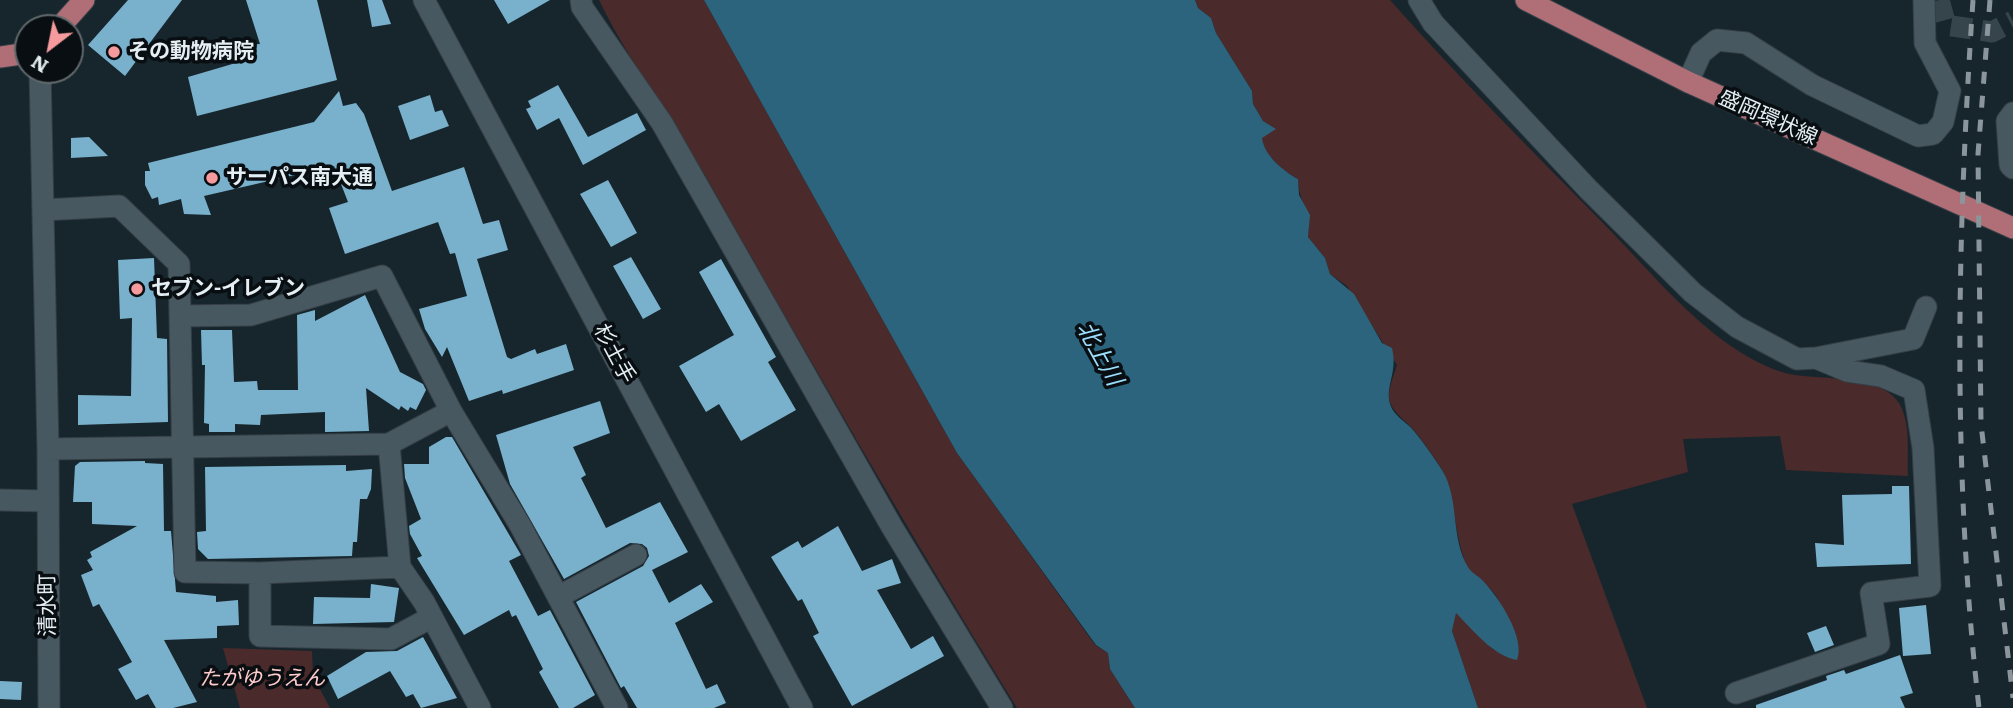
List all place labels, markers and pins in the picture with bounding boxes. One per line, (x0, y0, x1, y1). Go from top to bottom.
place label: その動物病院 (128, 39, 254, 65)
marker: その動物病院 (106, 44, 122, 60)
place label: サーパス南大通 (226, 165, 373, 191)
marker: サーパス南大通 (204, 170, 220, 186)
place label: セブン-イレブン (151, 276, 305, 302)
marker: セブン-イレブン (129, 281, 145, 297)

